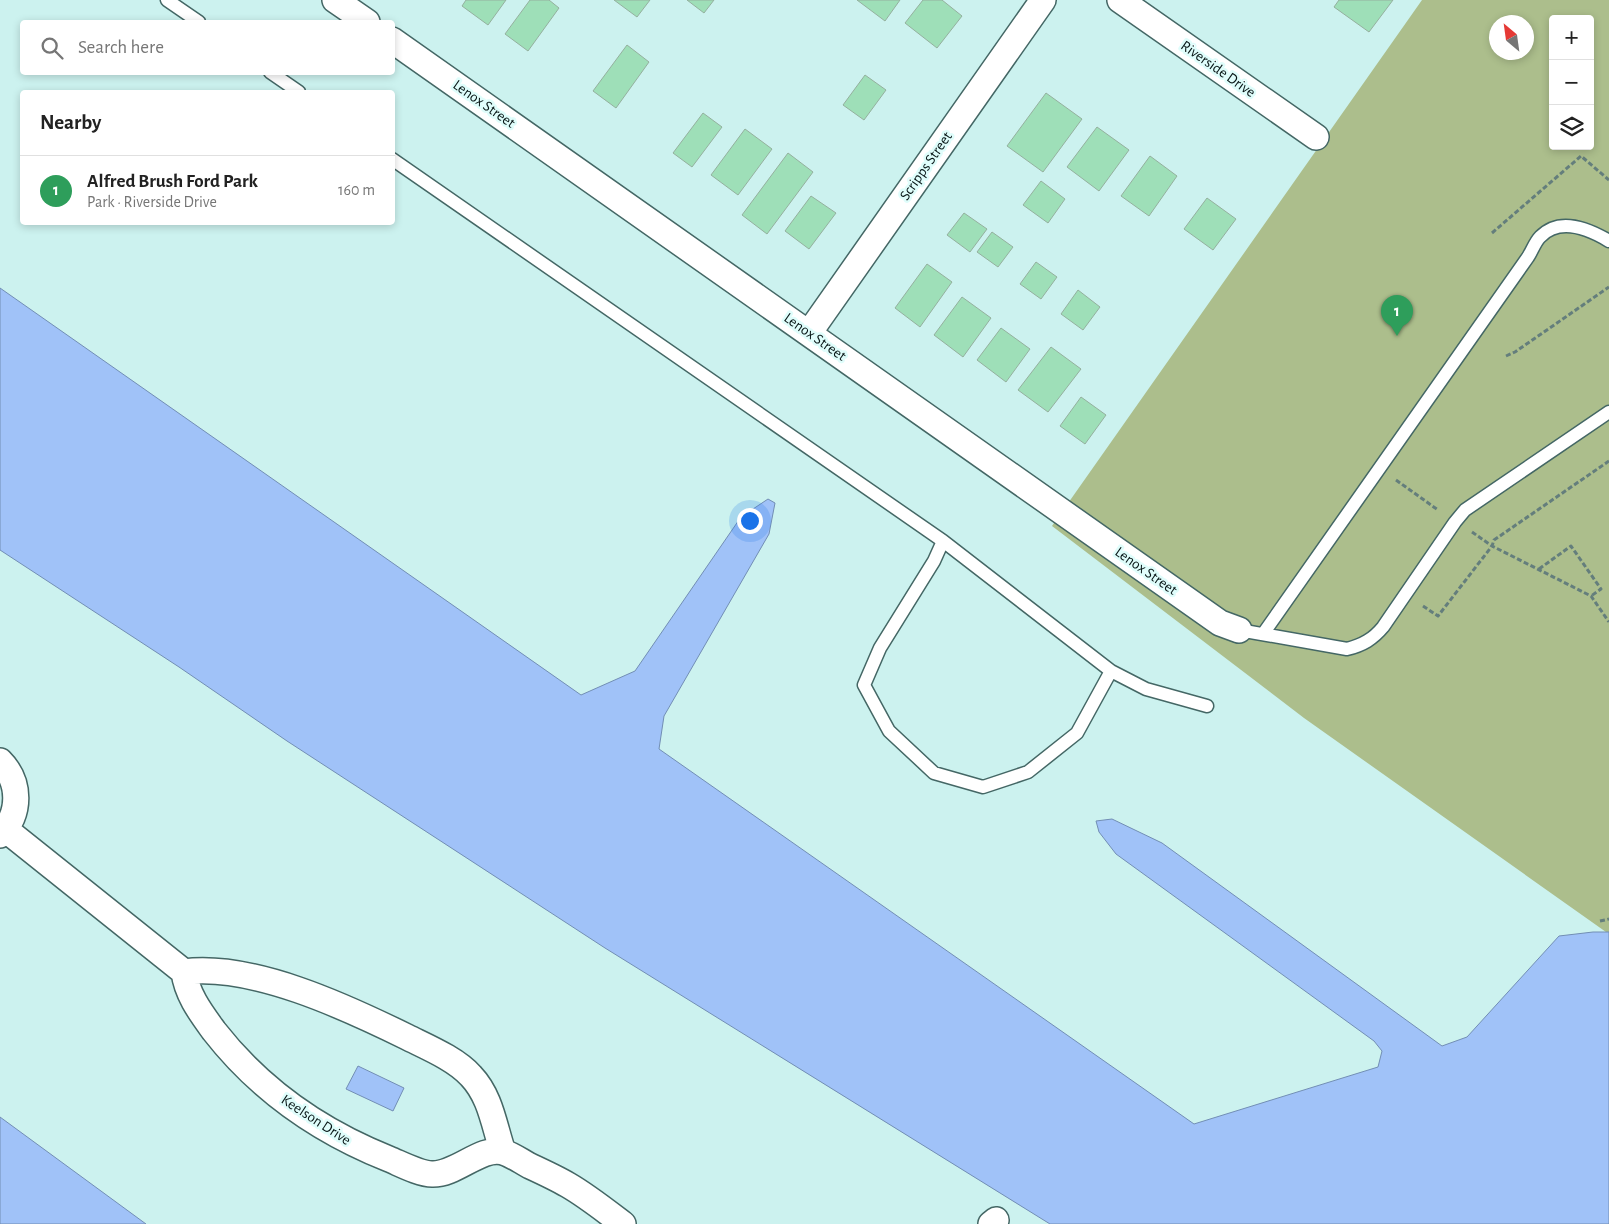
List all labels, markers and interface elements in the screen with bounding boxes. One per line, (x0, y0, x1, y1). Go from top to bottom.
north arrow (1489, 15, 1534, 60)
map controls (1549, 15, 1594, 150)
button: + (1549, 15, 1594, 60)
search box (20, 20, 395, 75)
icon: search (38, 34, 66, 62)
text: Search here (78, 38, 164, 57)
street label: Riverside Drive (1178, 38, 1258, 100)
button: − (1549, 60, 1594, 105)
street label: Lenox Street (450, 77, 518, 131)
button: layers (1549, 105, 1594, 150)
text: Nearby (40, 112, 101, 133)
street label: Scripps Street (897, 129, 955, 203)
text: Alfred Brush Ford Park (87, 172, 258, 191)
text: 1 (53, 182, 59, 198)
text: 160 m (338, 182, 375, 198)
text: Park · Riverside Drive (87, 194, 217, 210)
pin: 1 (1381, 295, 1413, 336)
street label: Lenox Street (781, 310, 849, 364)
your location (737, 508, 763, 534)
street label: Lenox Street (1112, 544, 1180, 598)
street label: Keelson Drive (279, 1092, 354, 1148)

